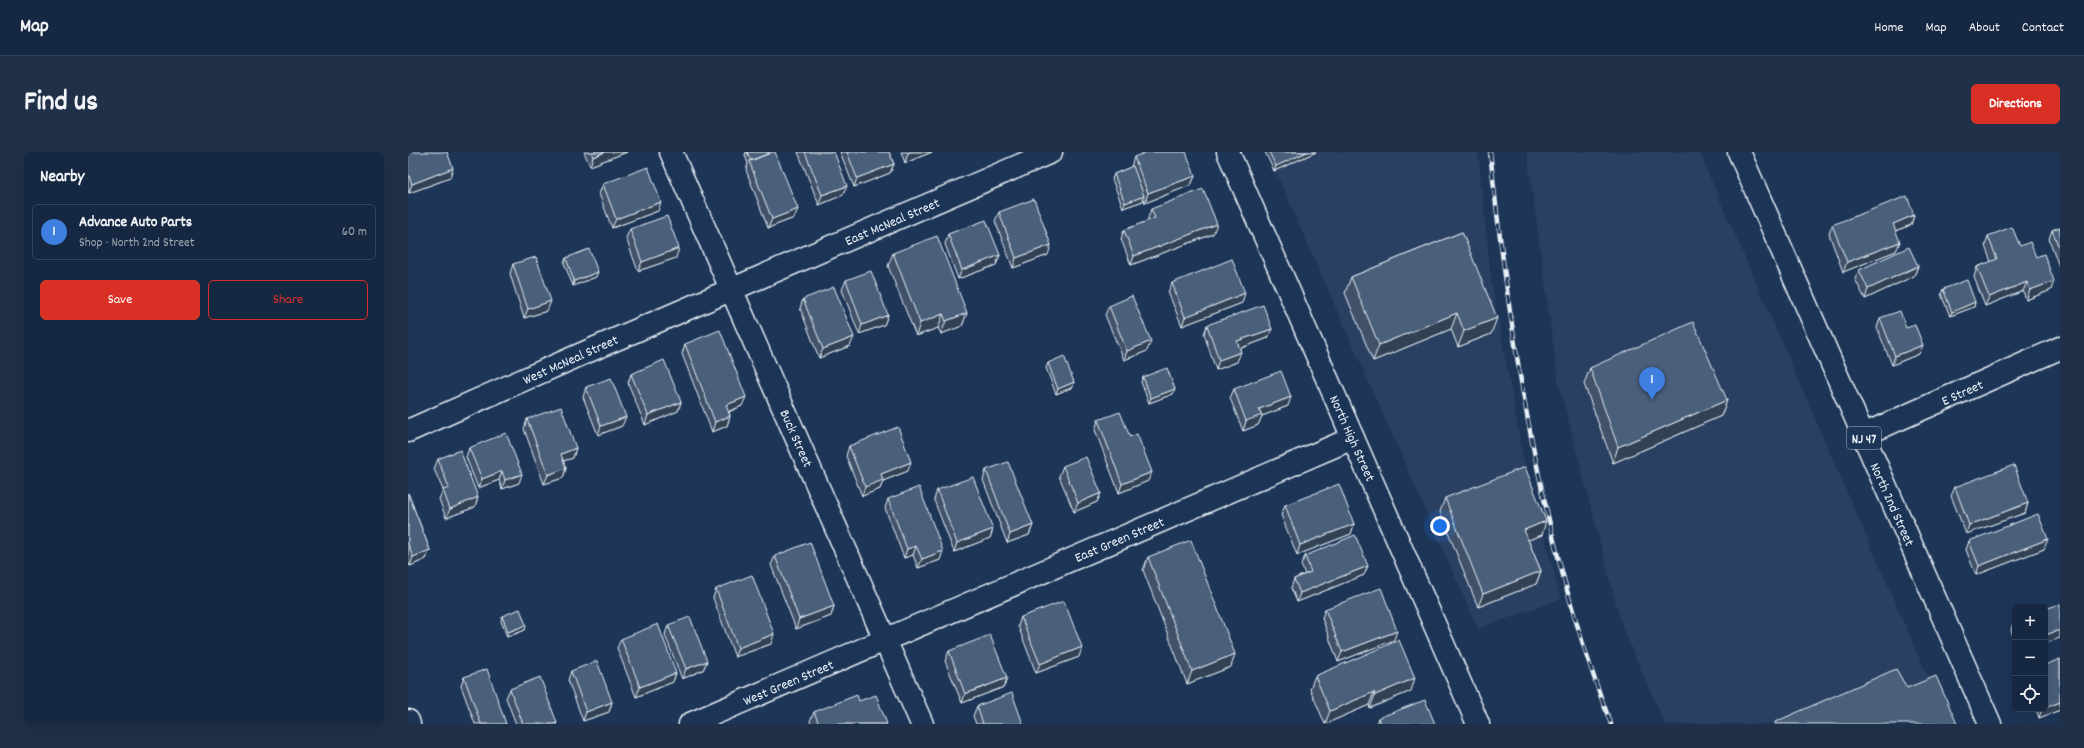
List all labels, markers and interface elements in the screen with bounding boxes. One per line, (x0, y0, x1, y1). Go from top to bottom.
text: Map (20, 14, 49, 41)
text: Home (1874, 18, 1903, 38)
text: Map (1925, 18, 1947, 38)
text: About (1969, 18, 2000, 38)
text: Contact (2022, 18, 2064, 38)
text: Find us (24, 84, 98, 124)
button: Directions (1971, 84, 2060, 124)
text: Nearby (40, 166, 84, 190)
street label: East McNeal Street (842, 194, 943, 252)
text: Advance Auto Parts (79, 212, 192, 234)
text: 1 (53, 223, 55, 242)
text: 60 m (342, 223, 367, 242)
text: Shop · North 2nd Street (79, 234, 195, 253)
button: Save (40, 280, 200, 320)
button: Share (208, 280, 368, 320)
street label: West McNeal Street (520, 331, 622, 391)
pin: 1 (1639, 367, 1665, 400)
street label: E Street (1939, 376, 1987, 412)
street label: North High Street (1323, 392, 1379, 485)
street label: Buck Street (774, 407, 817, 471)
road number: NJ 47 (1847, 427, 1881, 449)
street label: North 2nd Street (1864, 460, 1919, 550)
street label: East Green Street (1072, 513, 1168, 569)
your location (1430, 516, 1450, 536)
map controls (2012, 604, 2048, 712)
button: + (2012, 604, 2048, 640)
button: − (2012, 640, 2048, 676)
street label: West Green Street (740, 656, 837, 712)
button: locate (2012, 676, 2048, 712)

